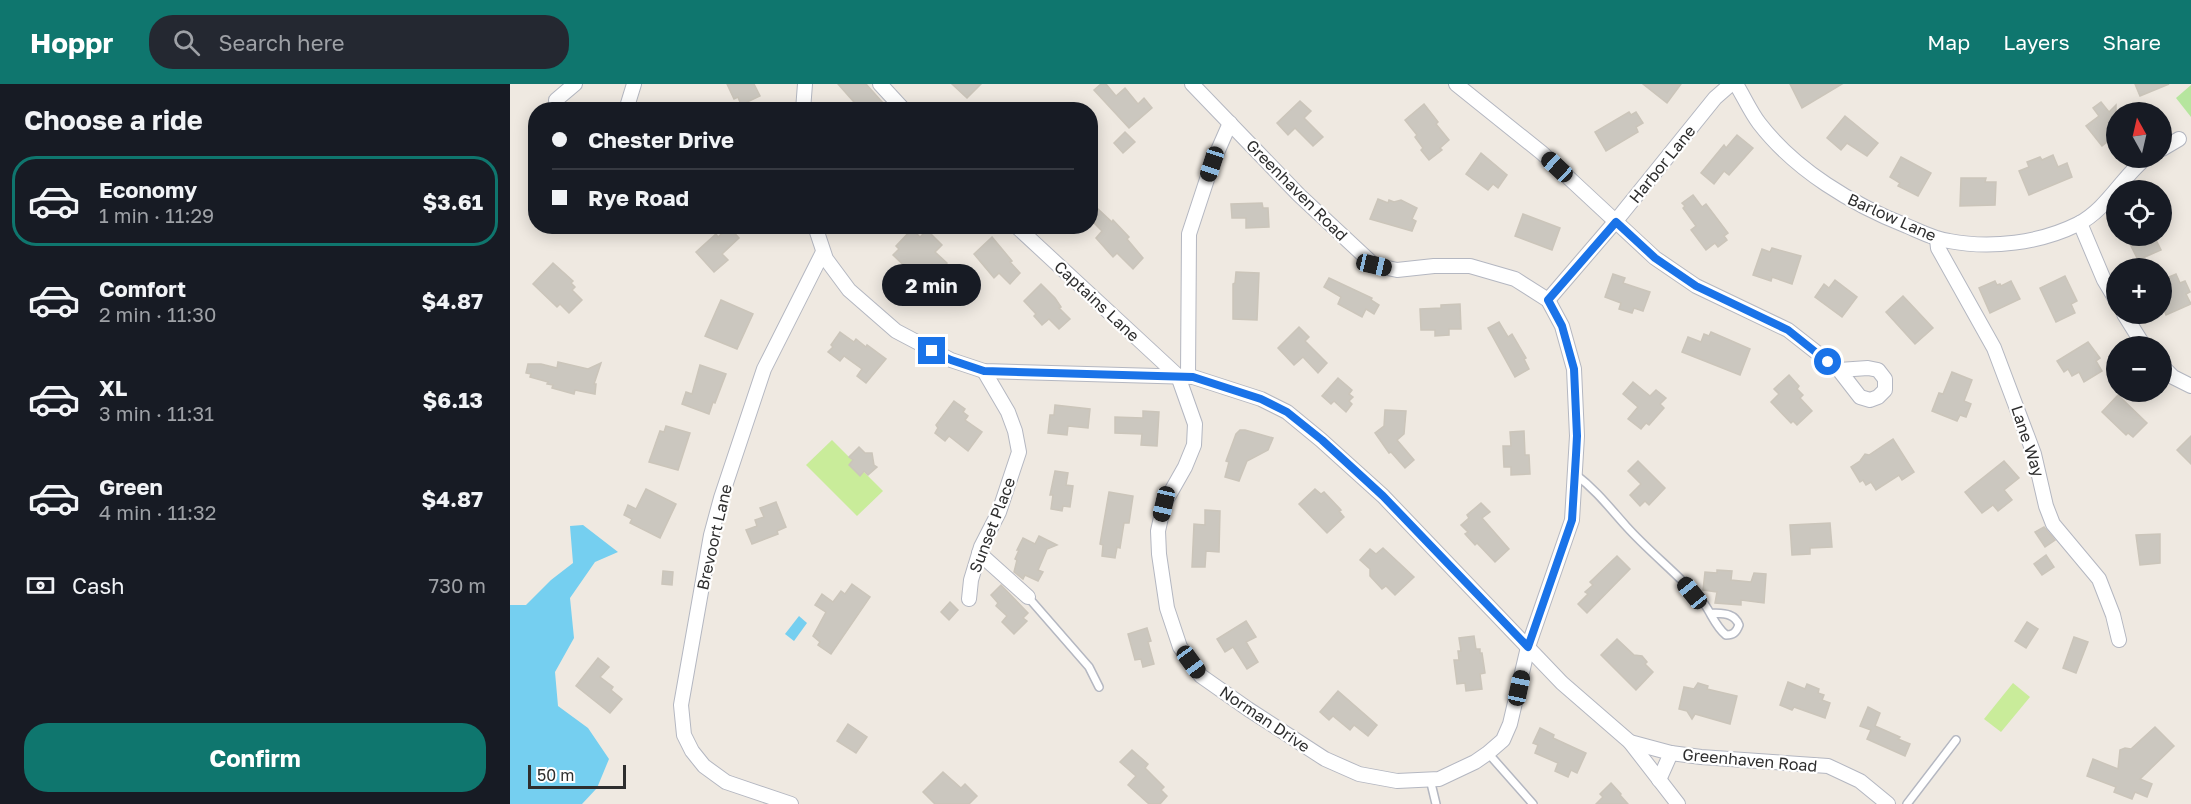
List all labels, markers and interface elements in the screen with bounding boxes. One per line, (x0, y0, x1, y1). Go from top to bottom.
search box (149, 15, 569, 69)
text: Hoppr (30, 26, 113, 59)
icon: search (170, 26, 203, 59)
text: Search here (218, 29, 345, 56)
text: Map (1927, 29, 1970, 55)
text: Layers (2003, 29, 2070, 55)
text: Share (2103, 29, 2161, 55)
north arrow (2106, 102, 2172, 168)
map controls (2106, 102, 2172, 402)
text: Choose a ride (24, 104, 203, 136)
street label: Harbor Lane (1624, 121, 1700, 207)
text: Chester Drive (588, 126, 734, 153)
street label: Greenhaven Road (1242, 135, 1352, 245)
car (1198, 144, 1226, 184)
car (1538, 148, 1576, 186)
icon: car (27, 174, 81, 228)
text: Economy (99, 176, 197, 203)
button: locate (2106, 180, 2172, 246)
text: Rye Road (588, 184, 689, 211)
text: $3.61 (422, 188, 483, 215)
street label: Barlow Lane (1845, 189, 1939, 245)
text: 1 min · 11:29 (99, 203, 214, 227)
car (1354, 252, 1394, 278)
street label: Captains Lane (1050, 256, 1144, 346)
button: + (2106, 258, 2172, 324)
callout: 2 min (882, 264, 982, 306)
icon: car (27, 273, 81, 327)
text: 2 min (905, 273, 958, 297)
text: Comfort (99, 275, 186, 302)
text: $4.87 (421, 287, 483, 314)
text: 2 min · 11:30 (99, 302, 216, 326)
button: − (2106, 336, 2172, 402)
route end (918, 337, 945, 364)
route start (1814, 348, 1841, 375)
icon: car (27, 372, 81, 426)
text: XL (99, 374, 127, 401)
text: $6.13 (422, 386, 483, 413)
text: 3 min · 11:31 (99, 401, 214, 425)
street label: Lane Way (2007, 403, 2049, 479)
icon: car (27, 471, 81, 525)
text: Green (99, 473, 163, 500)
street label: Sunset Place (965, 474, 1019, 576)
street label: Brevoort Lane (692, 482, 736, 592)
car (1151, 484, 1177, 524)
text: $4.87 (421, 485, 483, 512)
text: 4 min · 11:32 (99, 500, 216, 524)
icon: cash (24, 569, 57, 602)
text: Cash (72, 572, 125, 599)
text: 730 m (429, 573, 486, 597)
car (1674, 573, 1710, 613)
car (1173, 642, 1209, 682)
car (1506, 669, 1532, 707)
street label: Norman Drive (1216, 681, 1314, 757)
button: Confirm (24, 723, 486, 792)
street label: Greenhaven Road (1682, 744, 1818, 776)
scale bar (528, 762, 626, 790)
text: 50 m (537, 765, 574, 785)

